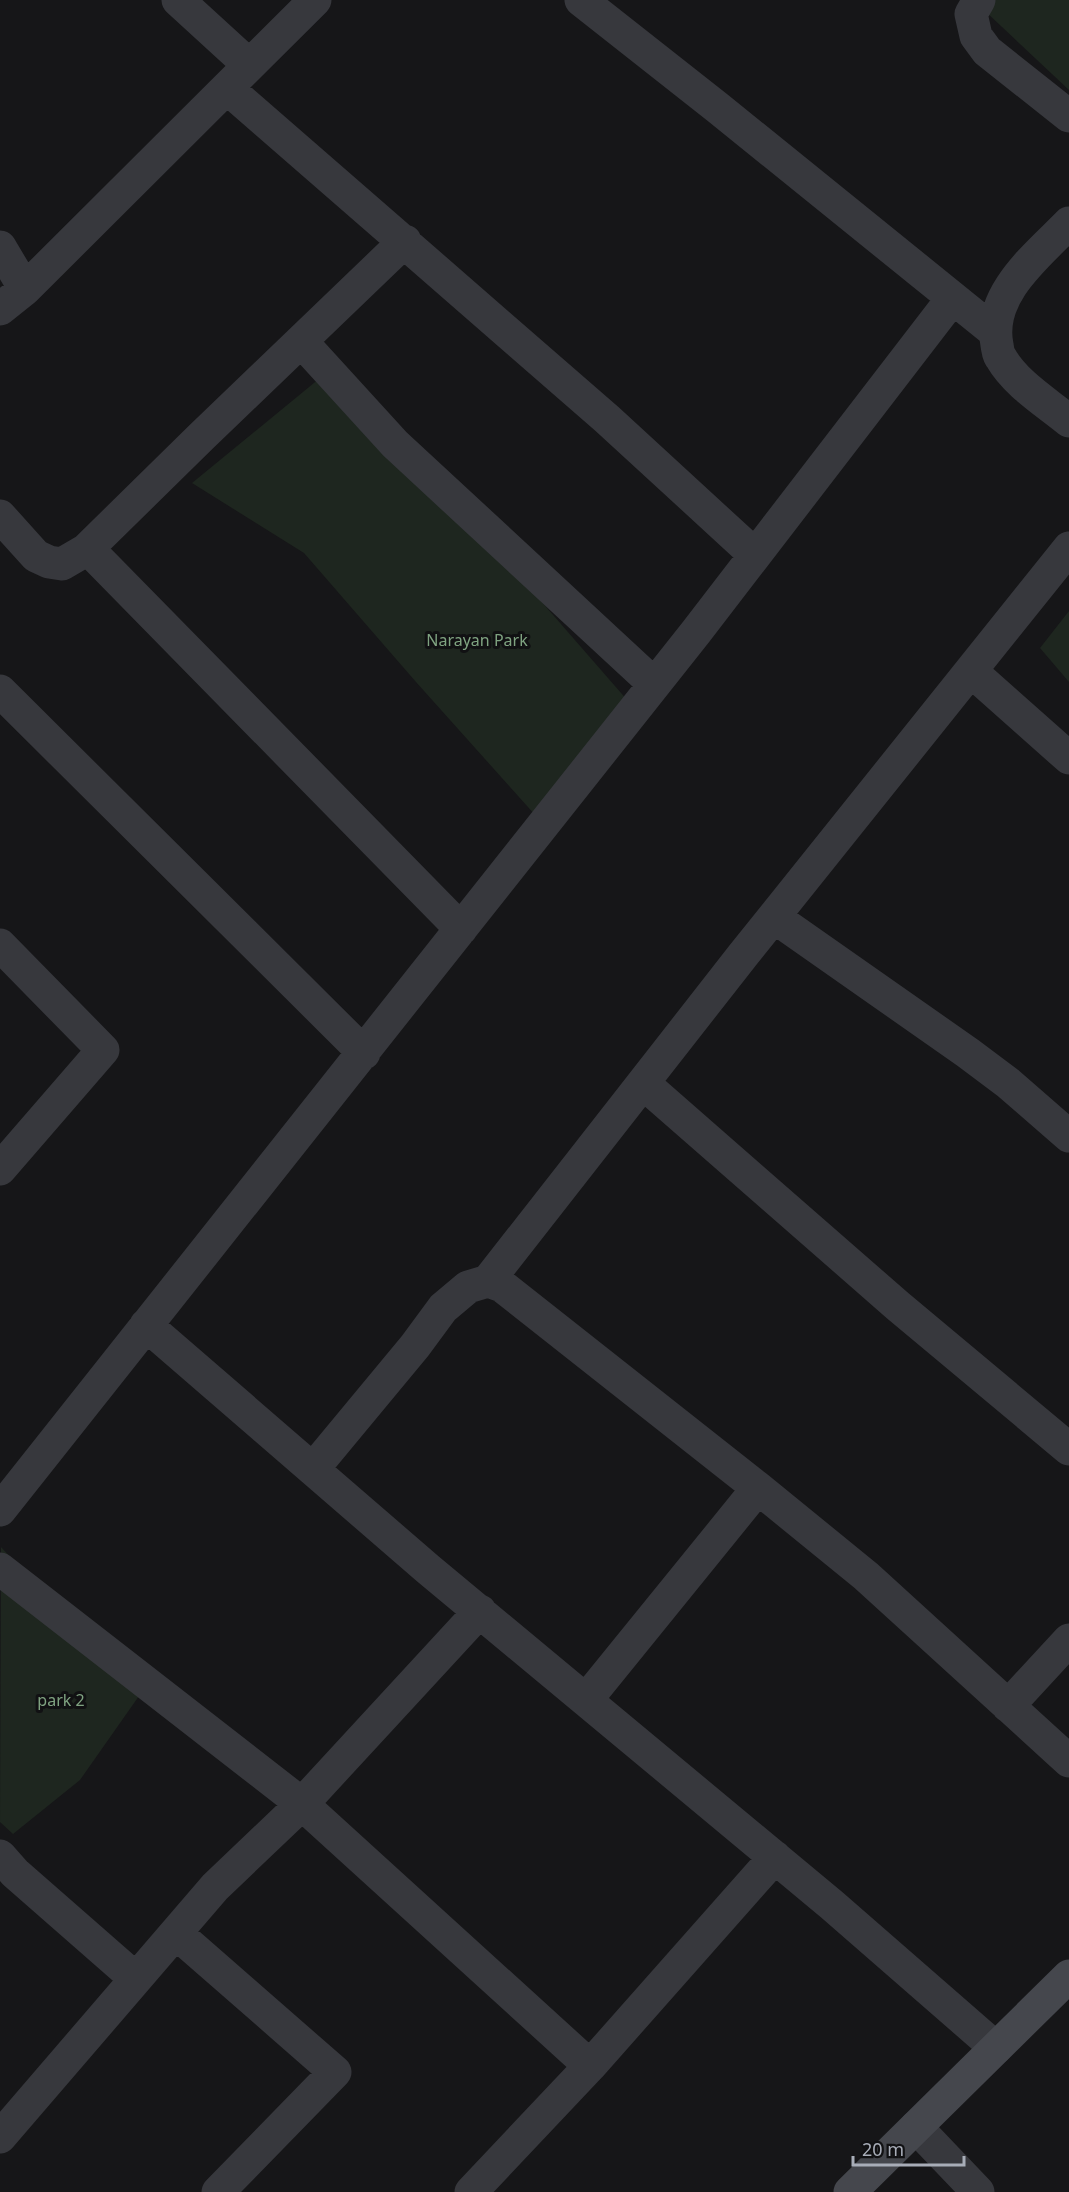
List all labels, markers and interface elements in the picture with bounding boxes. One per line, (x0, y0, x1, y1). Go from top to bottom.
park label: Narayan Park (426, 629, 528, 651)
park label: park 2 (37, 1689, 85, 1711)
scale bar (853, 2129, 964, 2167)
text: 20 m (862, 2137, 904, 2161)

